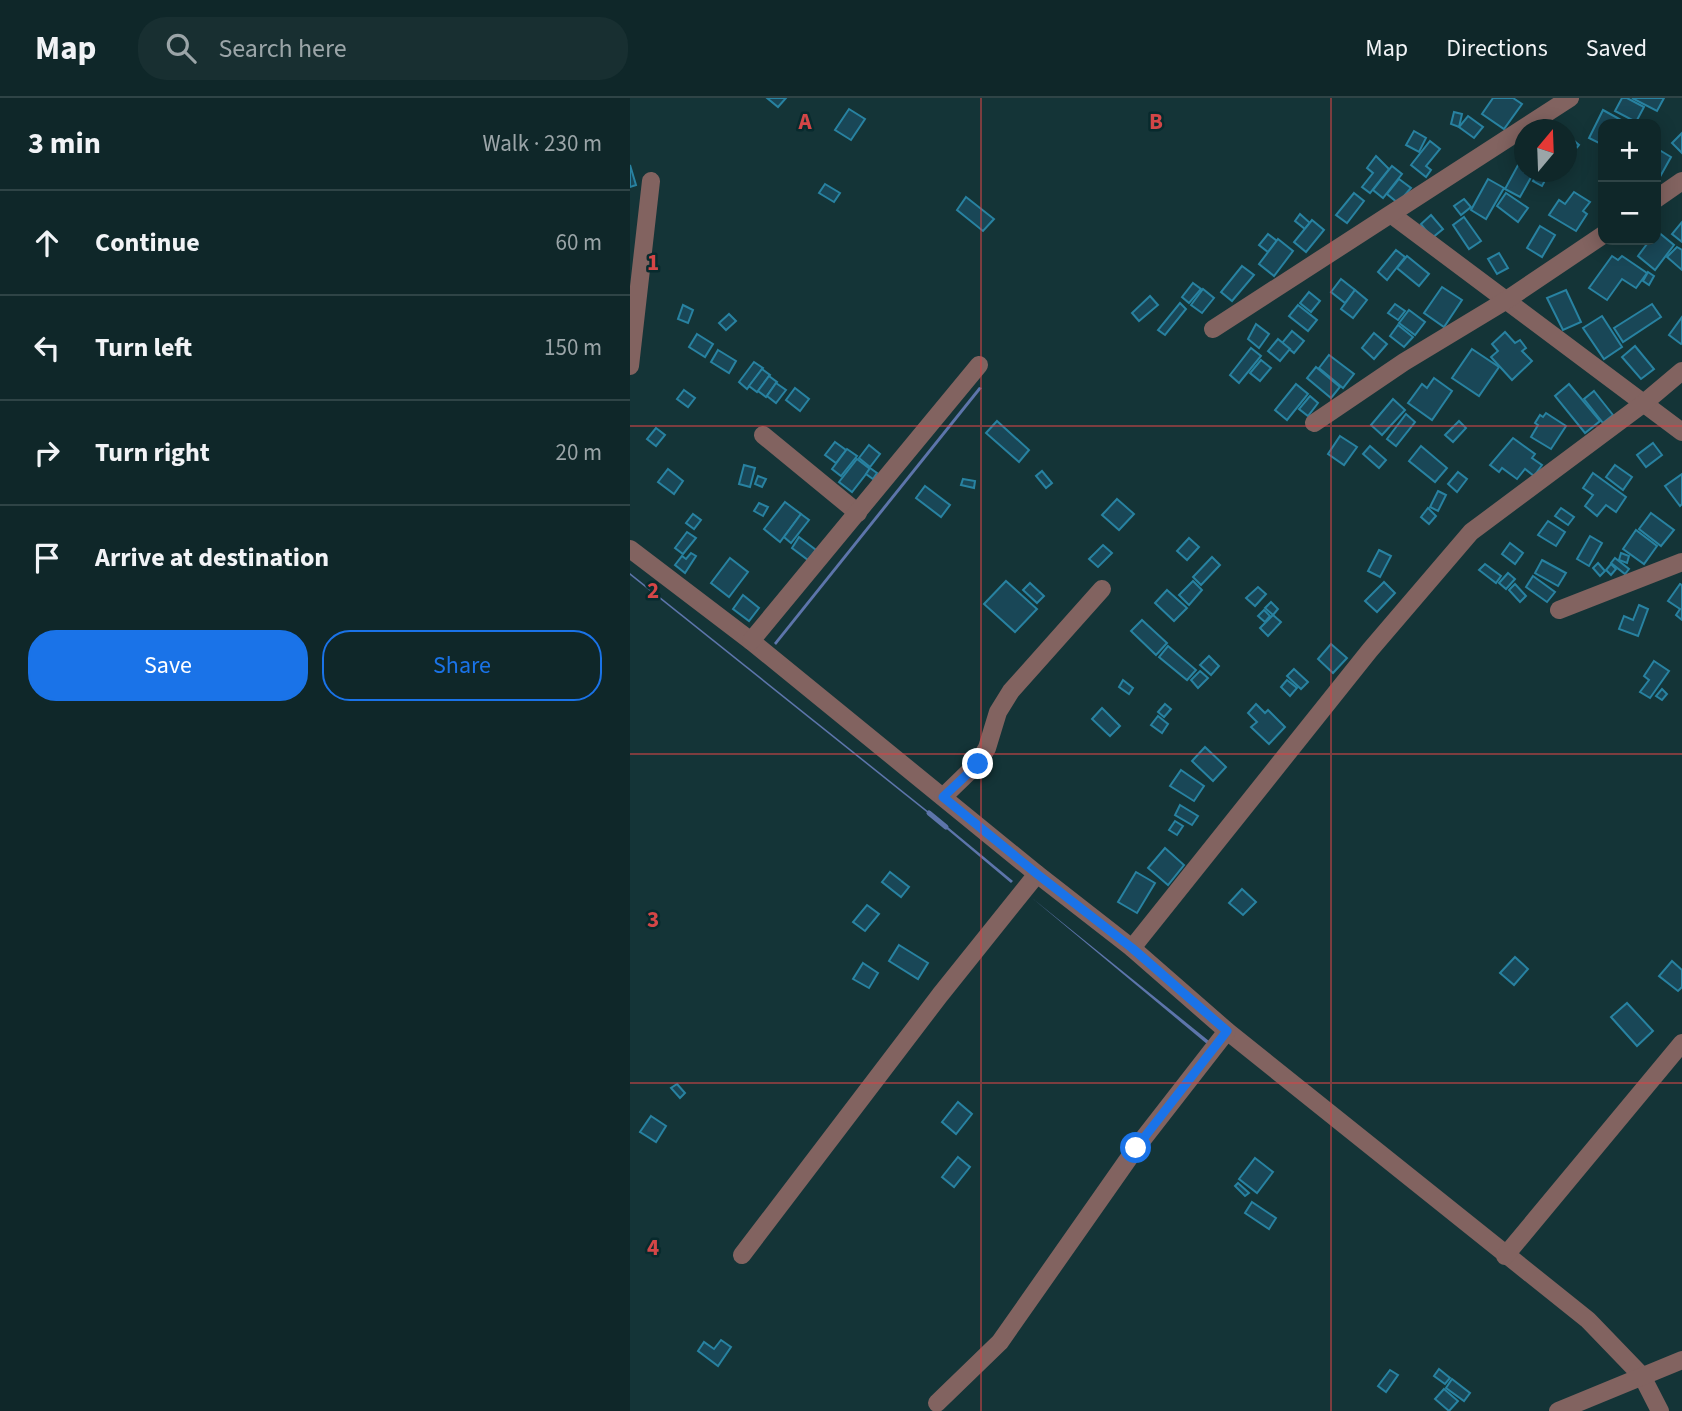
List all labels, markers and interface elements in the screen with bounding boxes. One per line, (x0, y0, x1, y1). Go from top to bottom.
search box (138, 17, 628, 80)
text: Map (35, 25, 96, 72)
icon: search (162, 29, 200, 67)
text: Search here (218, 30, 347, 67)
text: Map (1365, 31, 1408, 66)
text: Directions (1446, 31, 1548, 66)
text: Saved (1586, 31, 1647, 66)
text: A (797, 105, 812, 138)
text: B (1149, 105, 1163, 138)
north arrow (1514, 119, 1577, 182)
map controls (1598, 119, 1661, 245)
button: + (1598, 119, 1661, 182)
text: 3 min (28, 122, 101, 165)
text: Walk · 230 m (483, 127, 602, 160)
button: − (1598, 182, 1661, 245)
icon: ahead (28, 224, 66, 262)
text: Continue (95, 224, 200, 261)
text: 60 m (555, 226, 602, 259)
text: 1 (647, 246, 659, 279)
icon: left (28, 329, 66, 367)
text: Turn left (95, 329, 192, 366)
text: 150 m (544, 331, 602, 364)
icon: right (28, 434, 66, 472)
text: Turn right (95, 434, 210, 471)
text: 20 m (555, 436, 602, 469)
icon: arrive (28, 539, 66, 577)
text: Arrive at destination (95, 539, 329, 576)
text: 2 (647, 574, 659, 607)
button: Save (28, 630, 308, 701)
button: Share (322, 630, 602, 701)
route end (962, 748, 993, 779)
text: 3 (647, 903, 659, 936)
route start (1120, 1132, 1151, 1163)
text: 4 (647, 1231, 659, 1264)

